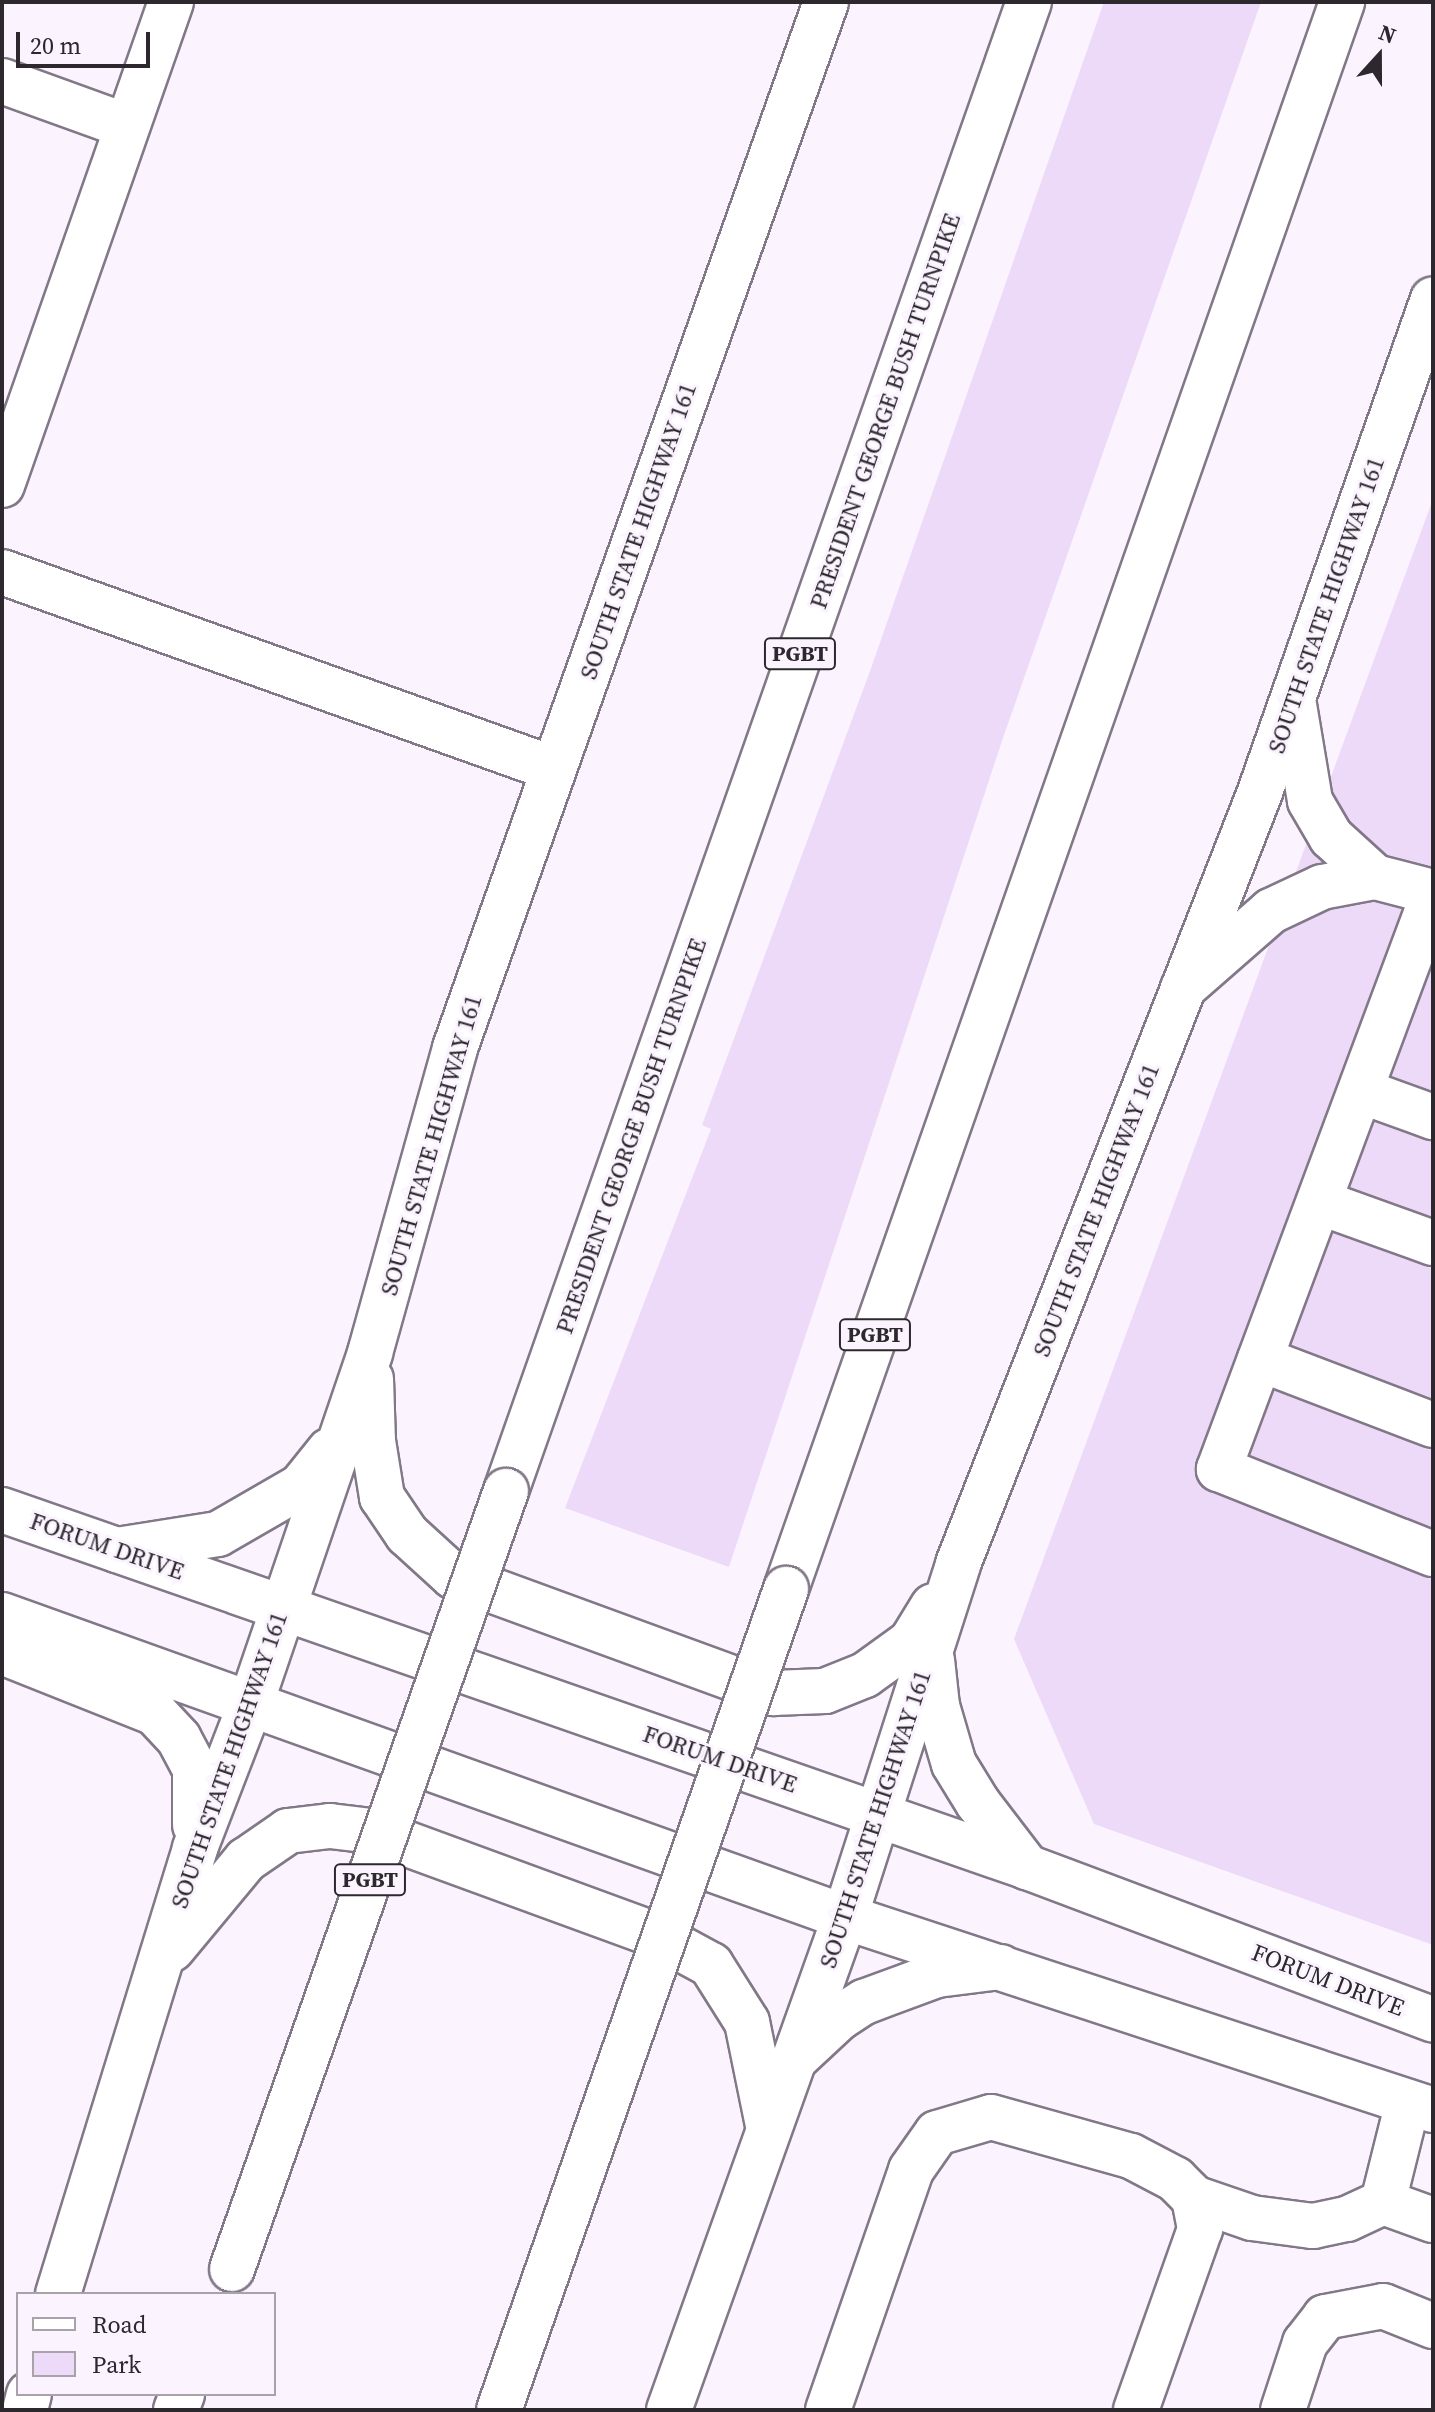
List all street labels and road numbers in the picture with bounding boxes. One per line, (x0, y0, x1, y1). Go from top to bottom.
street label: PRESIDENT GEORGE BUSH TURNPIKE (803, 209, 967, 613)
street label: SOUTH STATE HIGHWAY 161 (574, 379, 702, 683)
street label: SOUTH STATE HIGHWAY 161 (1262, 453, 1390, 757)
road number: PGBT (762, 636, 838, 672)
street label: PRESIDENT GEORGE BUSH TURNPIKE (549, 934, 713, 1338)
street label: SOUTH STATE HIGHWAY 161 (374, 991, 488, 1299)
street label: SOUTH STATE HIGHWAY 161 (1027, 1059, 1165, 1361)
road number: PGBT (837, 1317, 913, 1353)
street label: FORUM DRIVE (26, 1506, 188, 1586)
street label: SOUTH STATE HIGHWAY 161 (165, 1608, 293, 1912)
street label: SOUTH STATE HIGHWAY 161 (813, 1666, 937, 1972)
street label: FORUM DRIVE (639, 1719, 801, 1799)
road number: PGBT (332, 1862, 408, 1898)
street label: FORUM DRIVE (1248, 1938, 1408, 2022)

